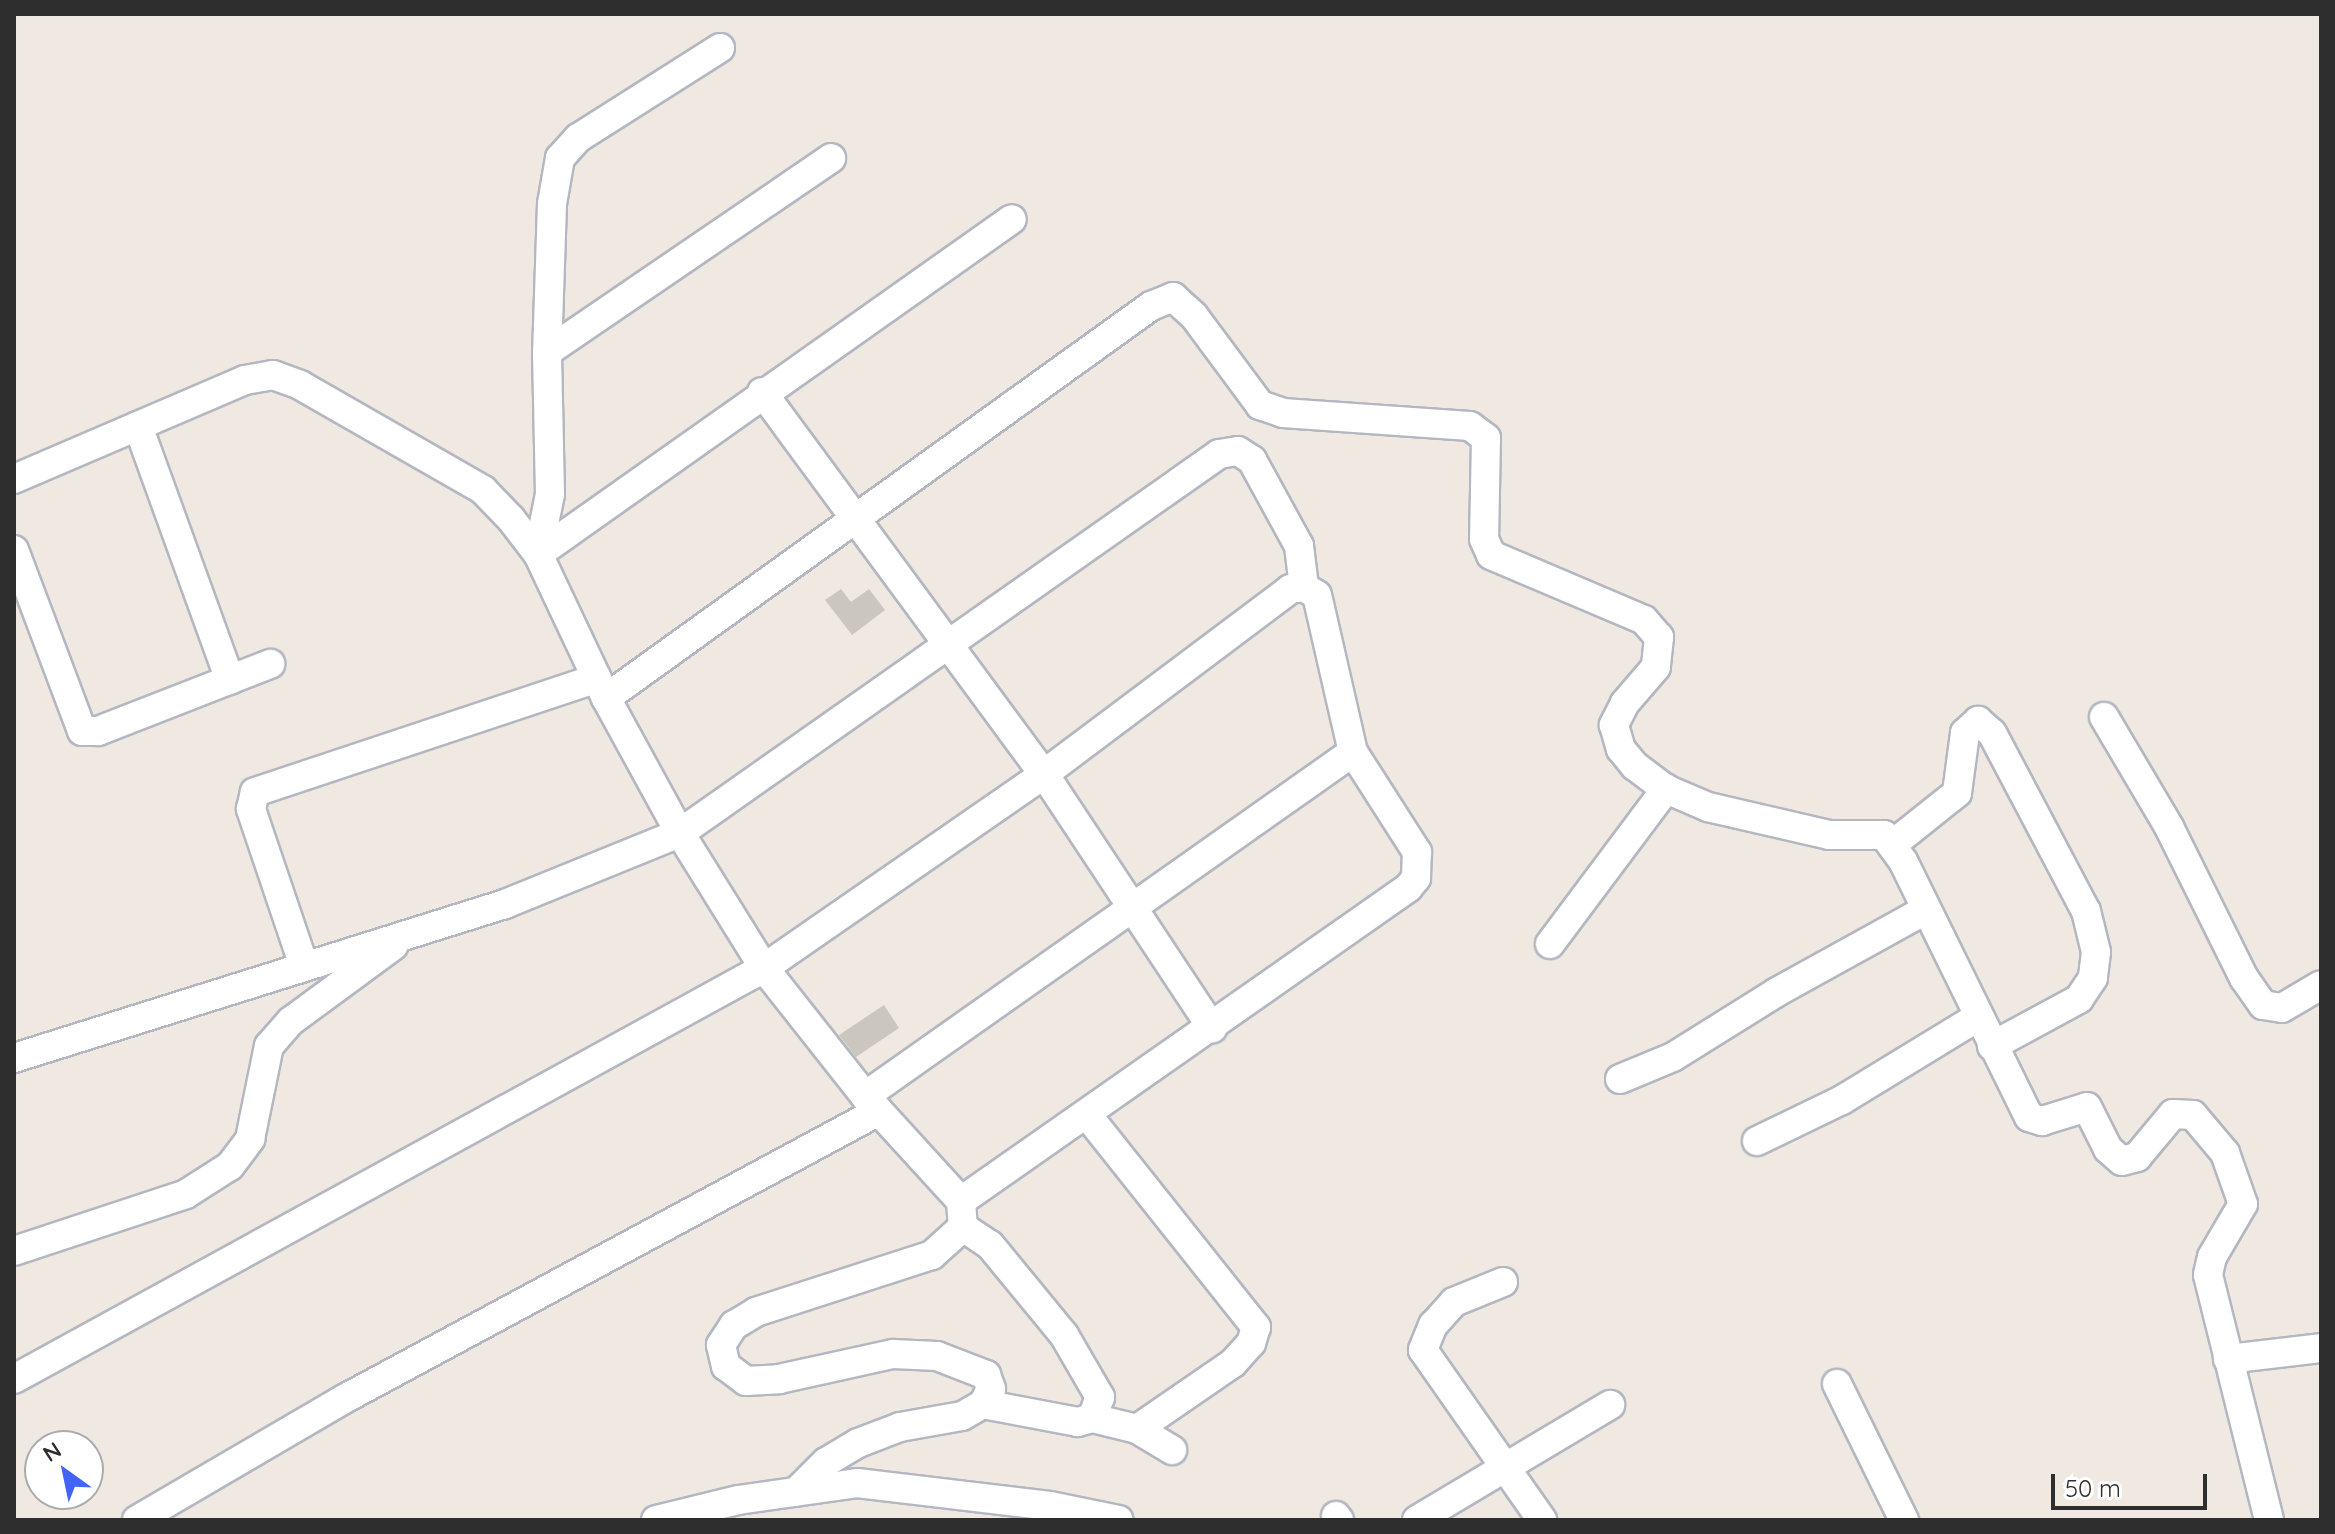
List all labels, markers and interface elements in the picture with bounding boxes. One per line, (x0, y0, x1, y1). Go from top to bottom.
north arrow (24, 1430, 104, 1510)
text: N (38, 1435, 66, 1468)
scale bar (2055, 1458, 2211, 1508)
text: 50 m (2065, 1473, 2121, 1503)

